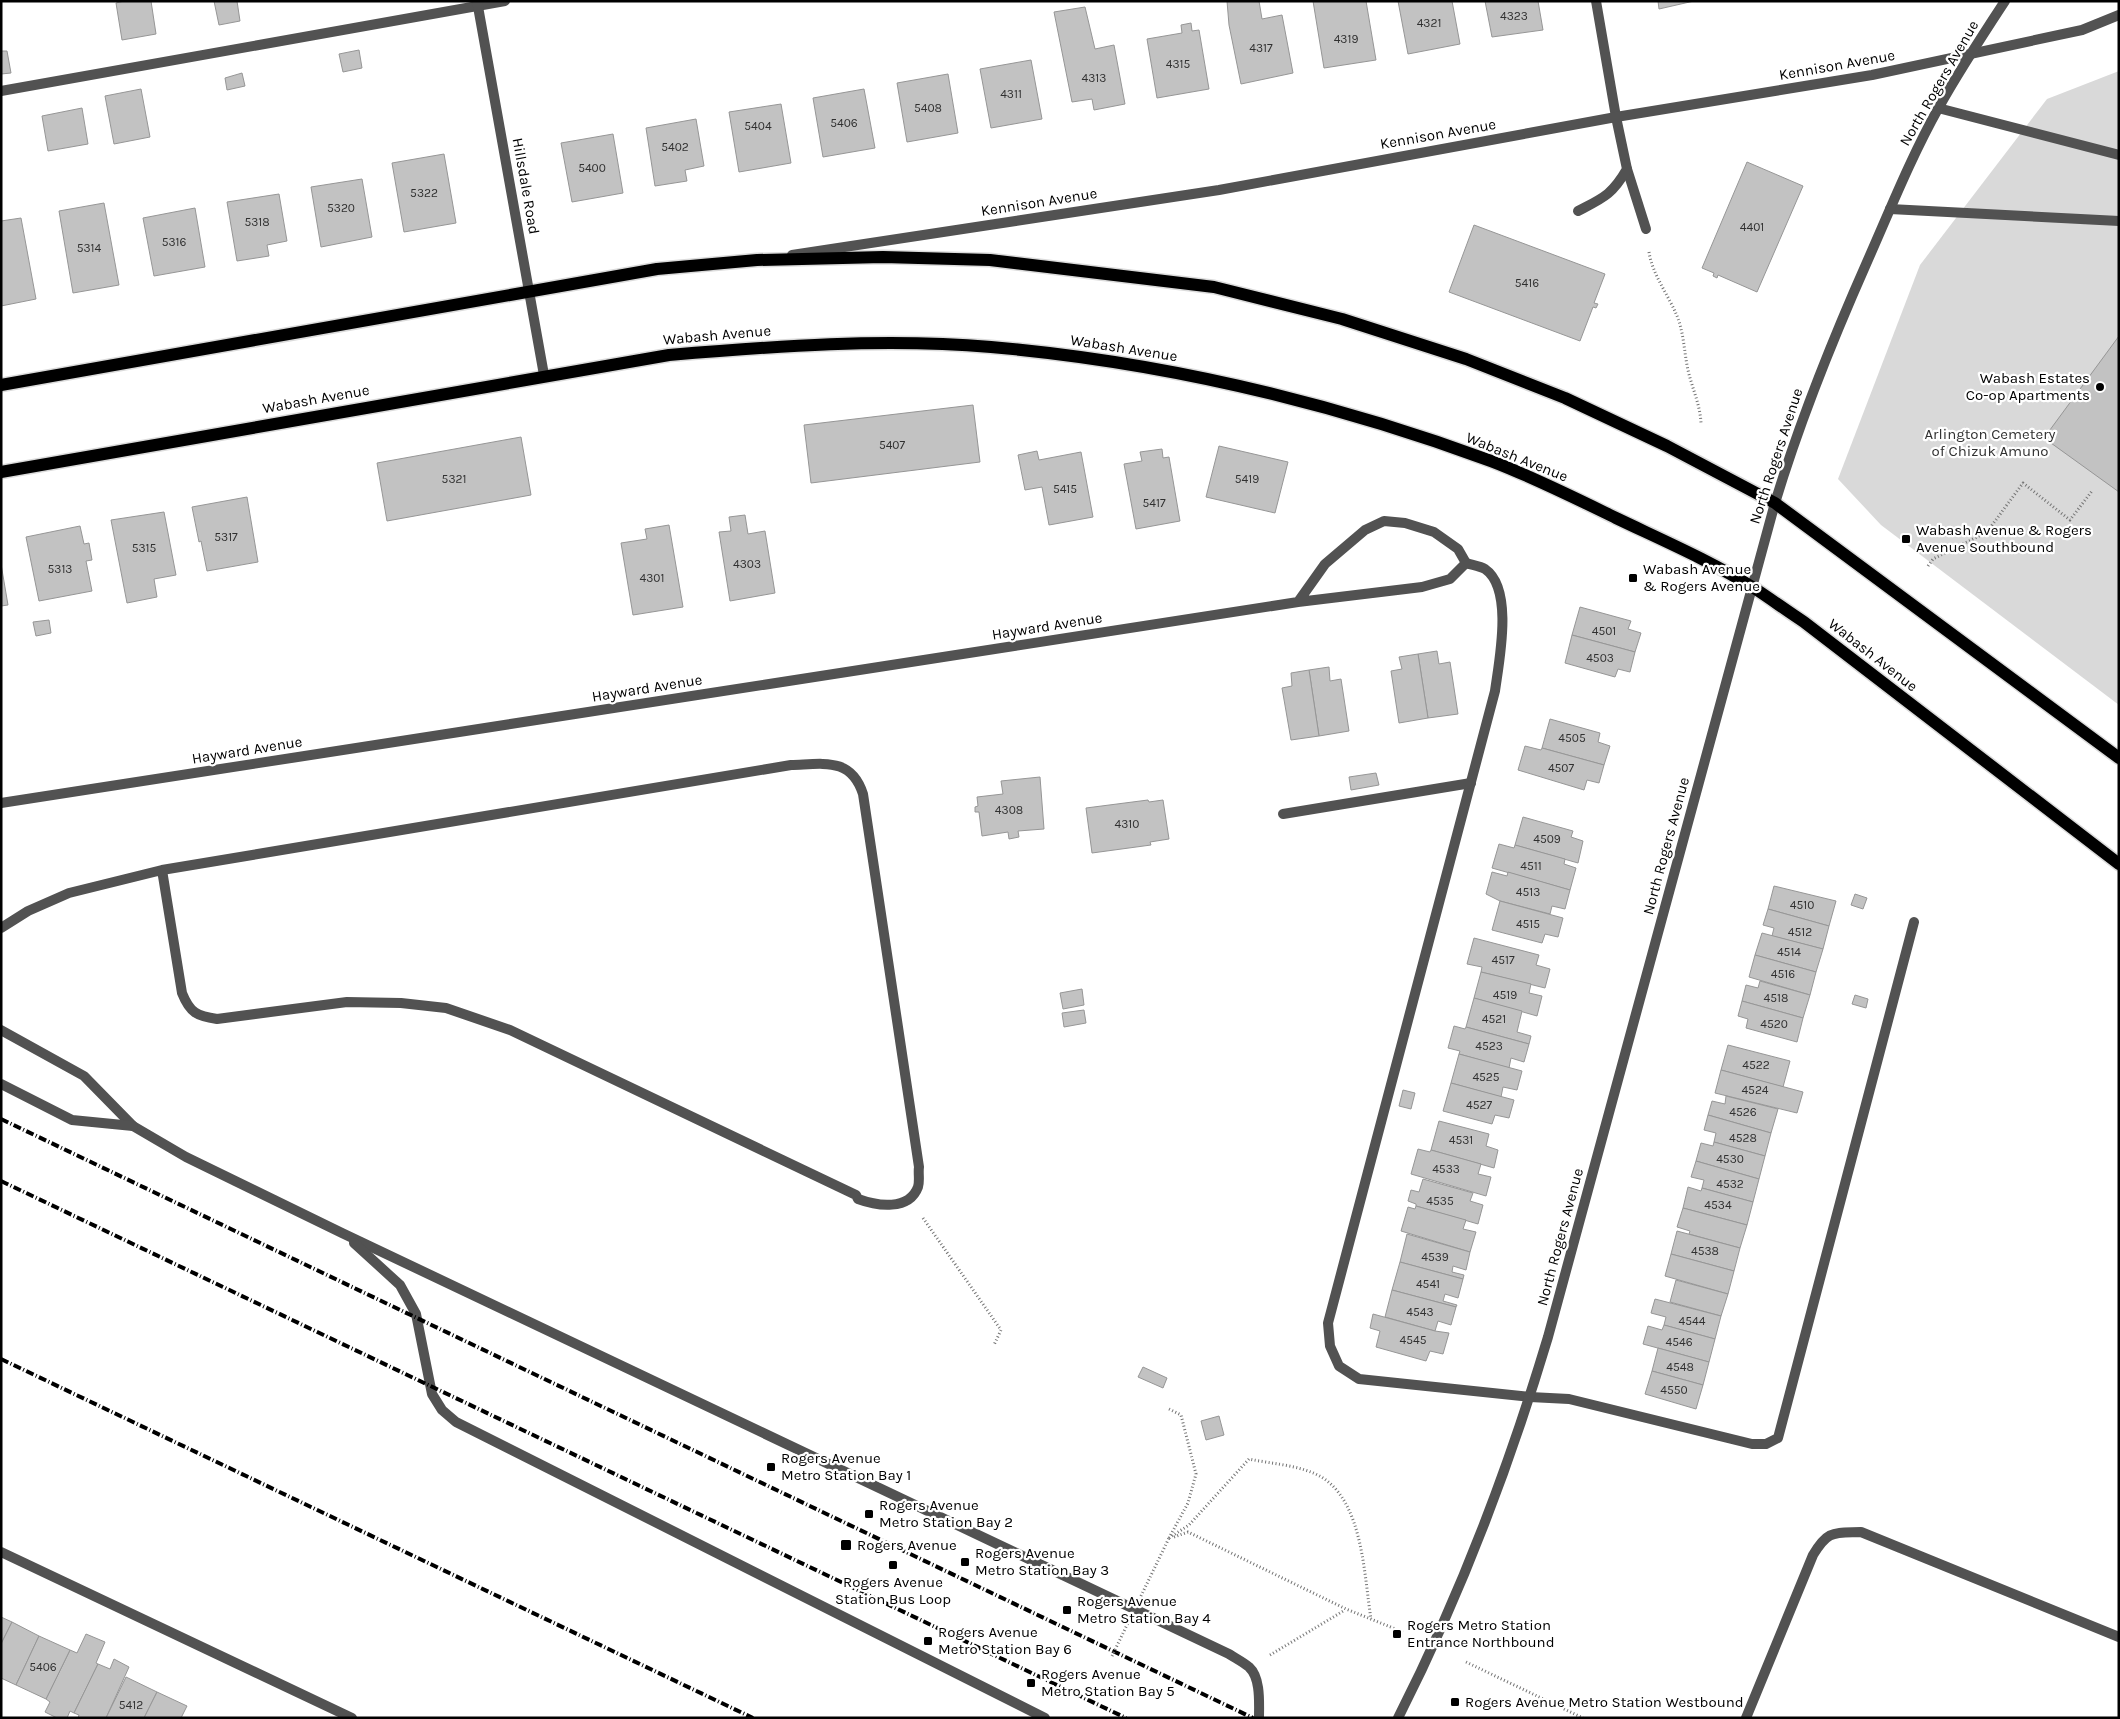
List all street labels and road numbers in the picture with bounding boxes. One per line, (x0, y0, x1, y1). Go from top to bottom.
street label: North Rogers Avenue (1896, 17, 1982, 149)
street label: Kennison Avenue (1778, 46, 1896, 84)
street label: Kennison Avenue (1379, 115, 1497, 153)
street label: Hillsdale Road (509, 136, 543, 236)
street label: Kennison Avenue (980, 184, 1098, 220)
street label: Wabash Avenue (662, 321, 772, 349)
street label: Wabash Avenue (1069, 331, 1179, 365)
street label: Wabash Avenue (261, 381, 371, 417)
street label: North Rogers Avenue (1746, 386, 1806, 526)
street label: Wabash Avenue (1463, 428, 1571, 486)
street label: Hayward Avenue (990, 608, 1104, 644)
street label: Wabash Avenue (1825, 615, 1921, 695)
street label: Hayward Avenue (590, 670, 704, 706)
street label: Hayward Avenue (190, 732, 304, 768)
street label: North Rogers Avenue (1639, 775, 1693, 917)
street label: North Rogers Avenue (1533, 1166, 1587, 1308)

